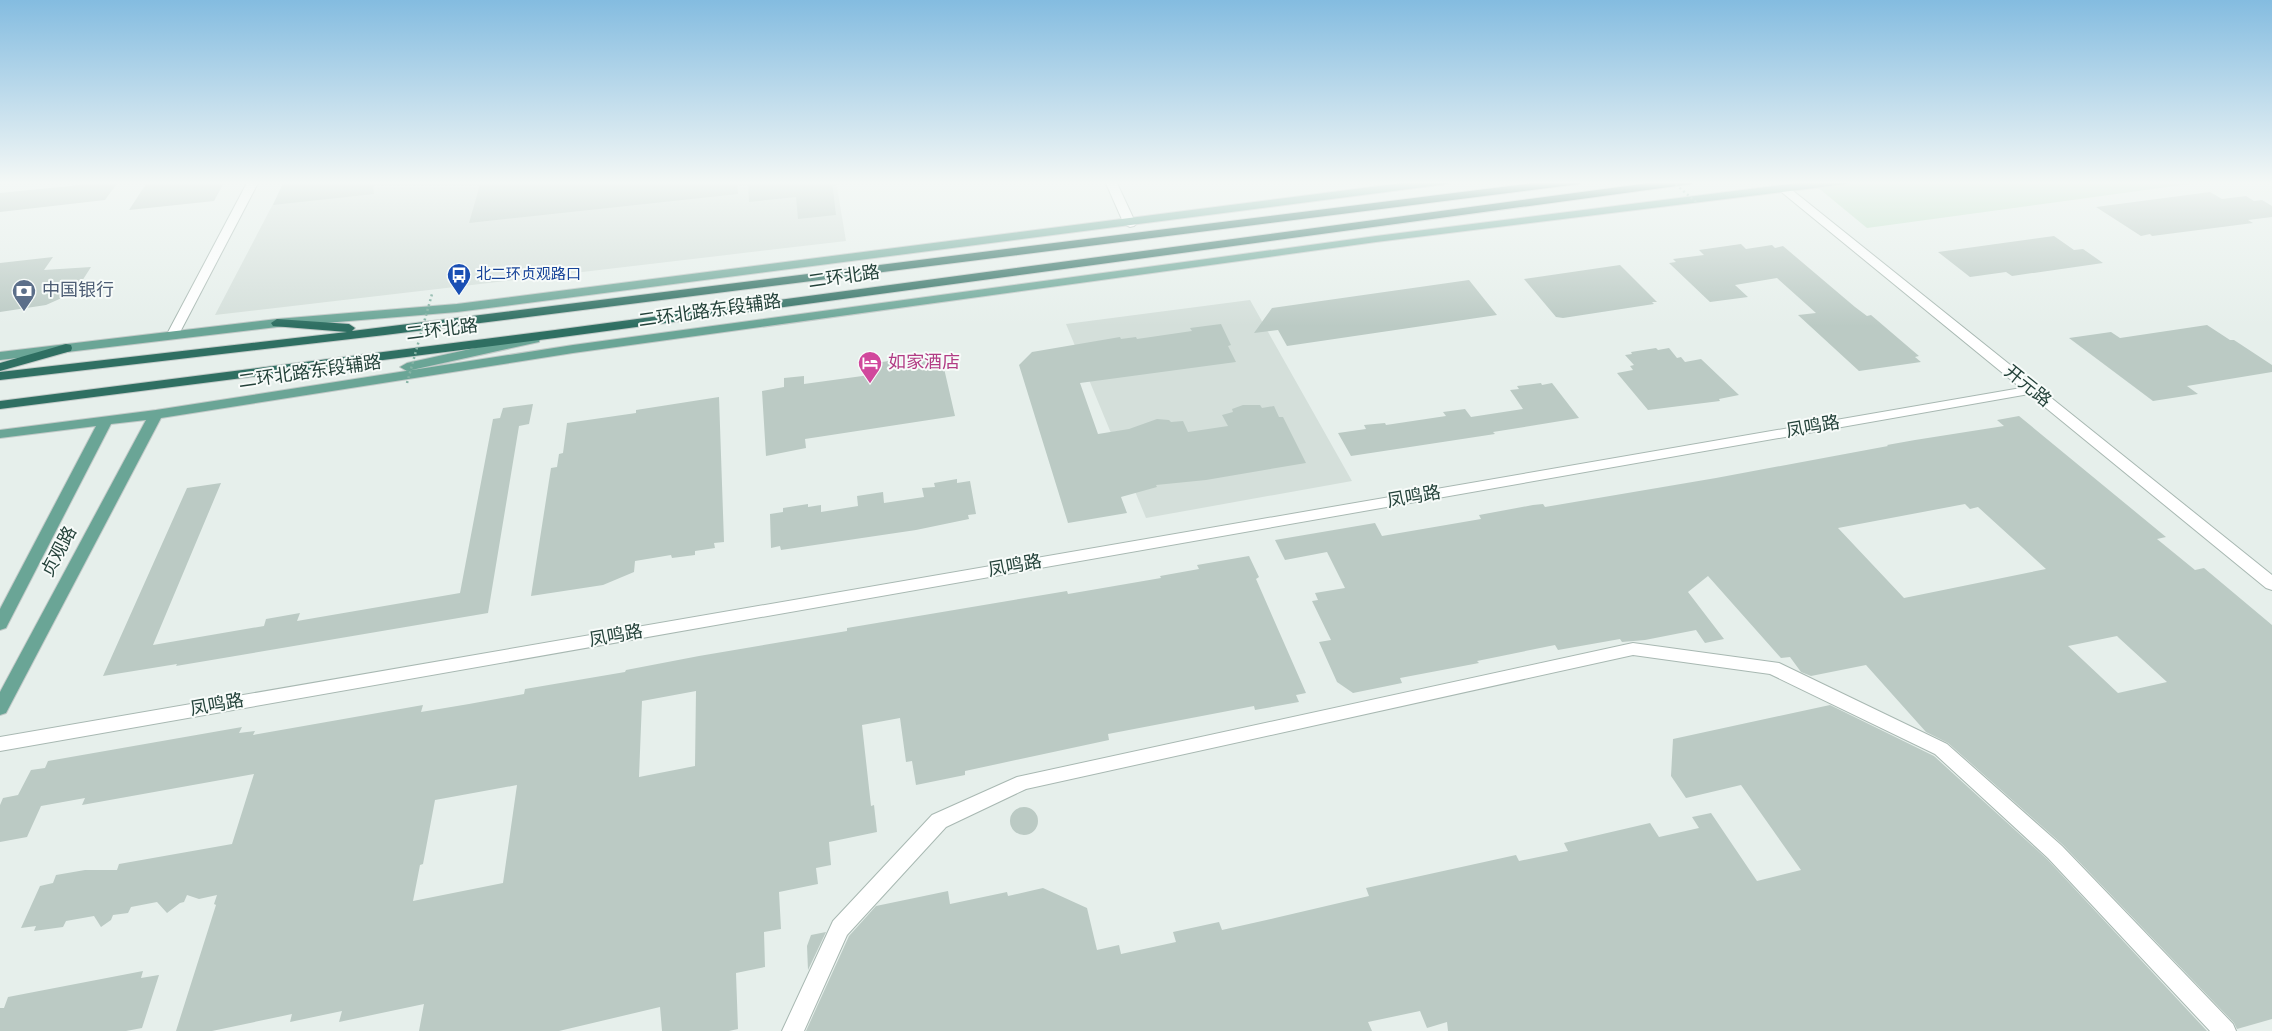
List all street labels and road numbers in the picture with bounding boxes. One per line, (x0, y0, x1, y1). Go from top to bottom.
street label: 二环北路 (807, 262, 881, 294)
street label: 二环北路东段辅路 (637, 291, 783, 333)
street label: 二环北路 (405, 315, 479, 347)
street label: 二环北路东段辅路 (237, 352, 383, 394)
street label: 开元路 (1999, 361, 2055, 413)
street label: 凤鸣路 (1784, 412, 1842, 444)
street label: 凤鸣路 (1385, 482, 1443, 514)
street label: 贞观路 (37, 523, 83, 581)
street label: 凤鸣路 (986, 551, 1044, 583)
street label: 凤鸣路 (587, 621, 645, 653)
street label: 凤鸣路 (188, 690, 246, 722)

